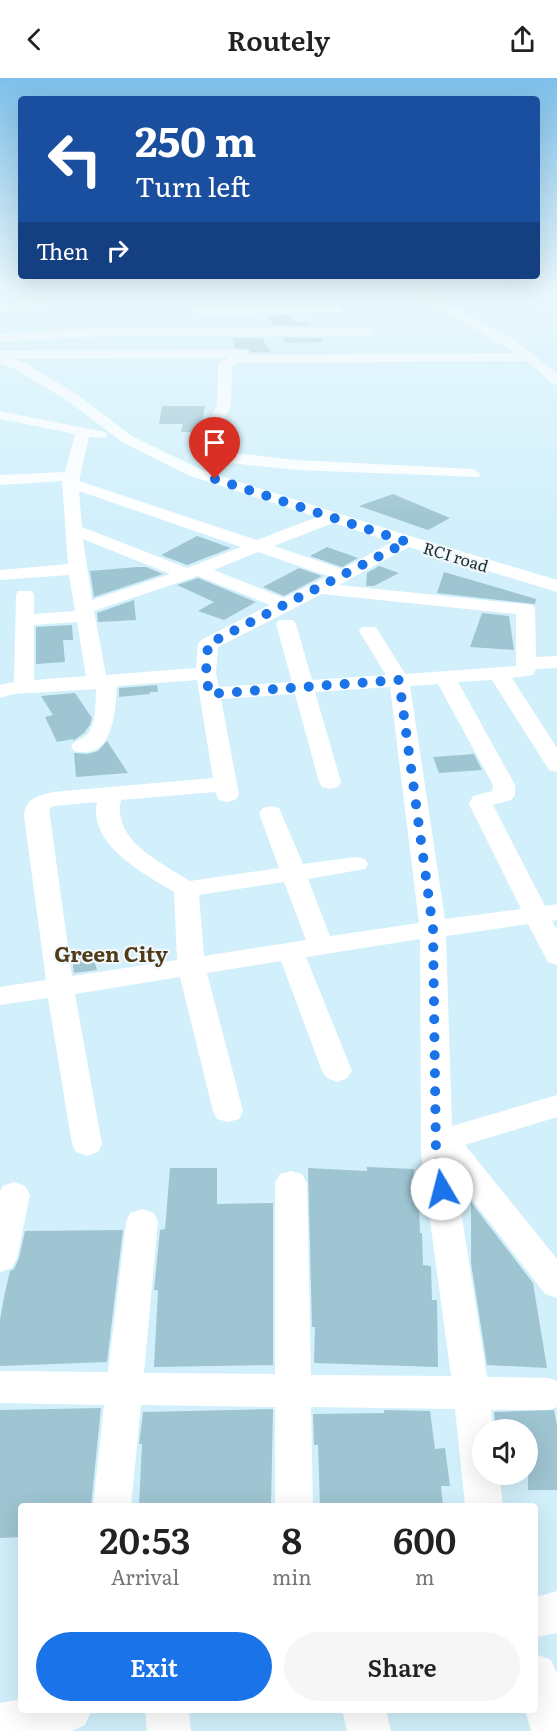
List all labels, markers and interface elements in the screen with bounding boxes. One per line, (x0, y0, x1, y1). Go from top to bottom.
text: Routely (227, 19, 330, 59)
icon: back (18, 23, 51, 56)
icon: share (506, 23, 539, 56)
text: 250 m (135, 108, 256, 170)
icon: left (36, 120, 114, 198)
text: Turn left (135, 165, 250, 205)
text: Then (36, 234, 89, 267)
icon: right (101, 234, 134, 267)
pin (189, 417, 240, 479)
icon: arrive (198, 426, 231, 459)
street label: RCI road (420, 535, 492, 577)
district label: Green City (54, 937, 168, 968)
position arrow (410, 1157, 474, 1221)
map controls (472, 1419, 538, 1485)
button: sound (472, 1419, 538, 1485)
text: 20:53 (100, 1512, 191, 1565)
text: 8 (281, 1512, 302, 1565)
text: 600 (393, 1512, 456, 1565)
text: Arrival (111, 1561, 179, 1591)
text: min (272, 1561, 311, 1591)
text: m (415, 1561, 434, 1591)
button: Exit (36, 1632, 272, 1701)
button: Share (284, 1632, 520, 1701)

